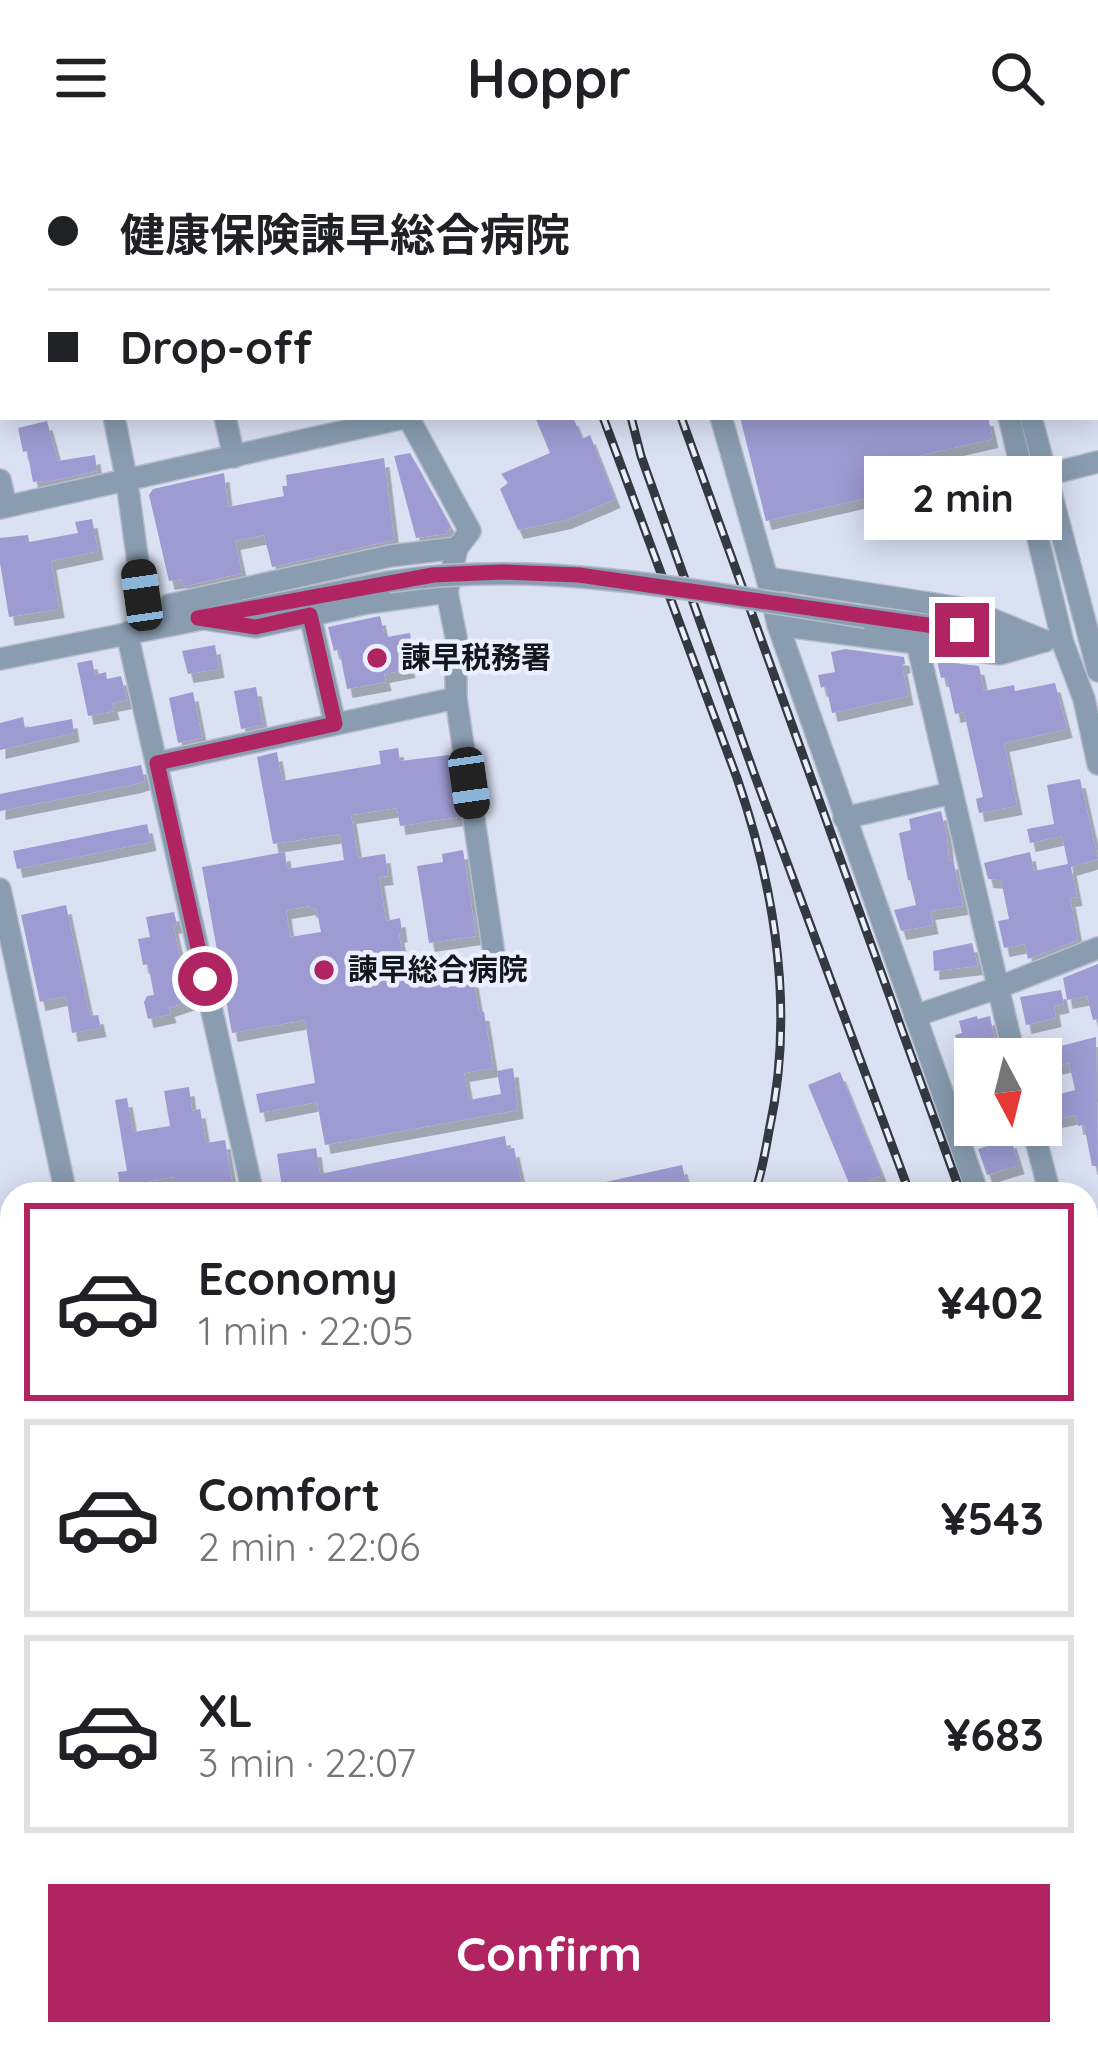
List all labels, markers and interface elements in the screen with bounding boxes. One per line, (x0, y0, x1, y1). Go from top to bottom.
text: Hoppr (467, 44, 631, 112)
icon: menu (48, 45, 114, 111)
icon: search (984, 45, 1050, 111)
text: 健康保険諫早総合病院 (120, 206, 570, 262)
text: Drop-off (120, 319, 312, 375)
callout: 2 min (863, 456, 1061, 540)
text: 2 min (912, 473, 1014, 522)
car (119, 557, 165, 633)
route end (935, 603, 989, 657)
place label: 諫早税務署 (401, 638, 551, 676)
marker: 諫早税務署 (364, 645, 390, 671)
car (446, 745, 492, 821)
place label: 諫早総合病院 (348, 950, 528, 988)
route start (178, 952, 232, 1006)
marker: 諫早総合病院 (311, 957, 337, 983)
north arrow (954, 1038, 1062, 1146)
map controls (954, 1038, 1062, 1146)
icon: car (54, 1248, 162, 1356)
text: Economy (198, 1250, 398, 1306)
text: ¥402 (937, 1274, 1044, 1330)
text: 1 min · 22:05 (198, 1306, 413, 1355)
icon: car (54, 1464, 162, 1572)
text: Comfort (198, 1466, 380, 1522)
text: ¥543 (941, 1490, 1044, 1546)
text: 2 min · 22:06 (198, 1522, 420, 1571)
icon: car (54, 1680, 162, 1788)
text: XL (198, 1682, 253, 1738)
text: ¥683 (943, 1706, 1044, 1762)
text: 3 min · 22:07 (198, 1738, 416, 1787)
button: Confirm (48, 1884, 1050, 2022)

